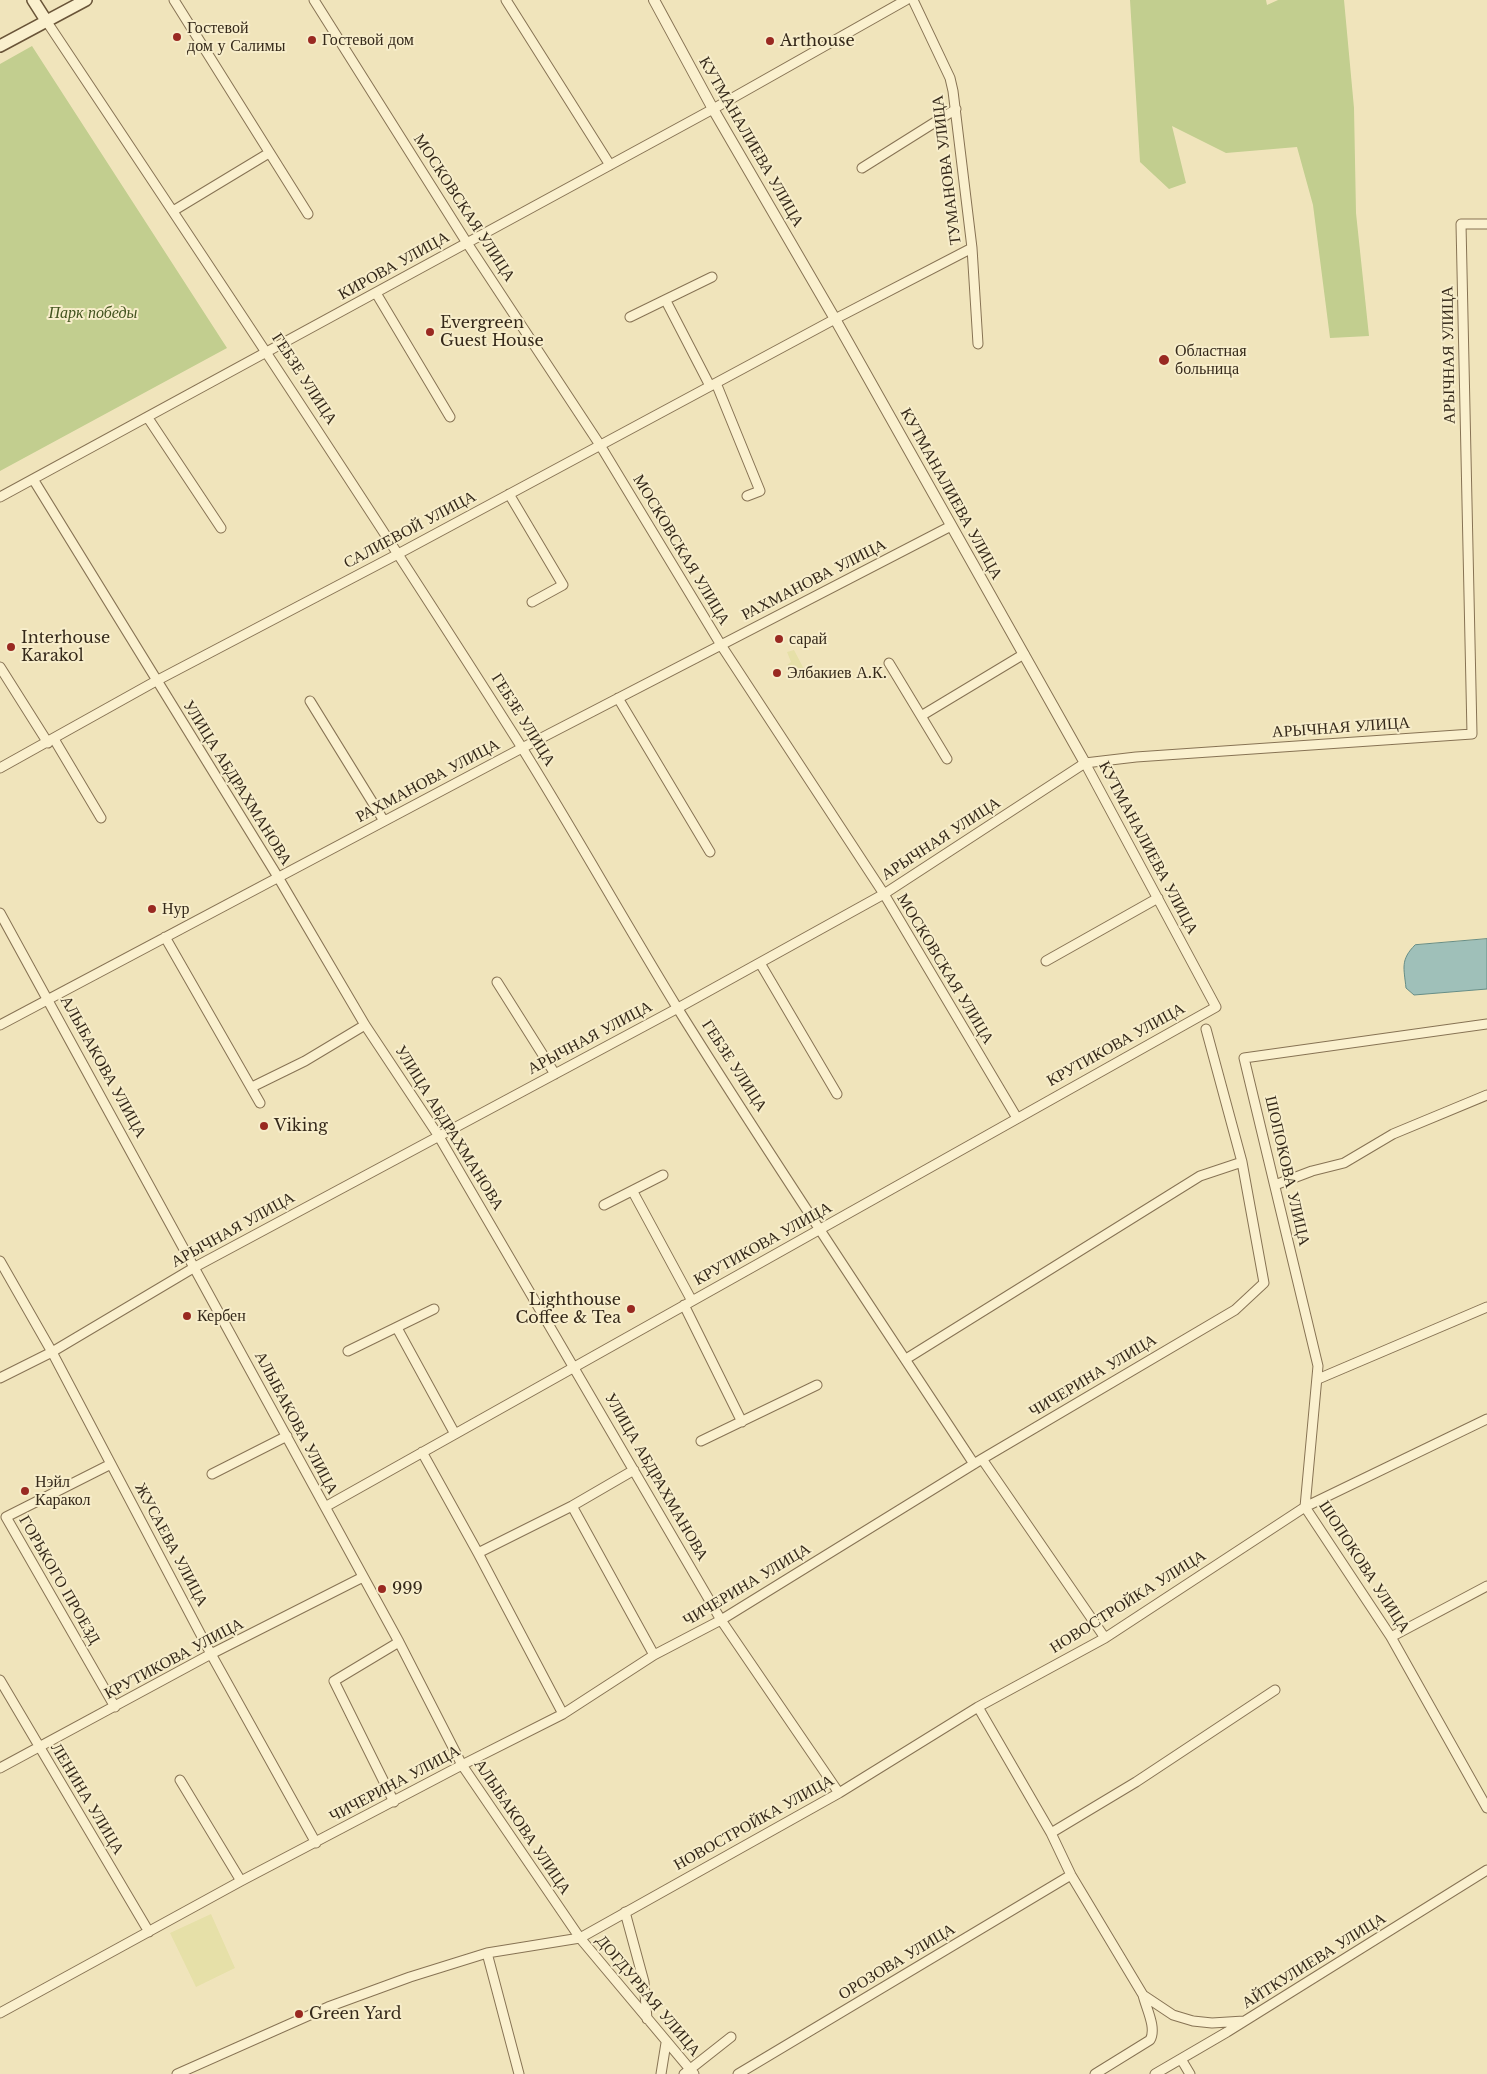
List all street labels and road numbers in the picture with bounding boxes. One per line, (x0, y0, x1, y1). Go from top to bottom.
street label: КУТМАНАЛИЕВА УЛИЦА (694, 54, 808, 230)
street label: ТУМАНОВА УЛИЦА (928, 94, 966, 246)
street label: МОСКОВСКАЯ УЛИЦА (409, 130, 519, 286)
street label: КИРОВА УЛИЦА (335, 228, 453, 304)
street label: АРЫЧНАЯ УЛИЦА (1438, 286, 1460, 424)
street label: ГЕБЗЕ УЛИЦА (267, 329, 341, 429)
street label: КУТМАНАЛИЕВА УЛИЦА (896, 405, 1006, 583)
street label: МОСКОВСКАЯ УЛИЦА (628, 471, 734, 629)
street label: САЛИЕВОЙ УЛИЦА (341, 487, 479, 573)
street label: РАХМАНОВА УЛИЦА (738, 535, 890, 625)
street label: ГЕБЗЕ УЛИЦА (487, 670, 559, 770)
street label: УЛИЦА АБДРАХМАНОВА (178, 697, 296, 869)
street label: АРЫЧНАЯ УЛИЦА (1271, 714, 1411, 742)
street label: РАХМАНОВА УЛИЦА (353, 735, 503, 827)
street label: КУТМАНАЛИЕВА УЛИЦА (1094, 758, 1202, 938)
street label: АРЫЧНАЯ УЛИЦА (878, 793, 1004, 885)
street label: МОСКОВСКАЯ УЛИЦА (892, 890, 998, 1048)
street label: АЛЫБАКОВА УЛИЦА (56, 993, 150, 1141)
street label: АРЫЧНАЯ УЛИЦА (524, 997, 656, 1079)
street label: КРУТИКОВА УЛИЦА (1044, 999, 1188, 1091)
street label: ГЕБЗЕ УЛИЦА (697, 1016, 771, 1116)
street label: УЛИЦА АБДРАХМАНОВА (390, 1042, 508, 1214)
street label: ШОПОКОВА УЛИЦА (1260, 1094, 1314, 1248)
street label: АРЫЧНАЯ УЛИЦА (168, 1188, 298, 1272)
street label: КРУТИКОВА УЛИЦА (691, 1198, 835, 1290)
street label: ЧИЧЕРИНА УЛИЦА (1026, 1330, 1160, 1422)
street label: АЛЫБАКОВА УЛИЦА (250, 1348, 342, 1498)
street label: УЛИЦА АБДРАХМАНОВА (600, 1390, 712, 1564)
street label: ЖУСАЕВА УЛИЦА (130, 1480, 212, 1610)
street label: ШОПОКОВА УЛИЦА (1314, 1497, 1414, 1637)
street label: ГОРЬКОГО ПРОЕЗД (14, 1512, 104, 1648)
street label: ЧИЧЕРИНА УЛИЦА (680, 1539, 814, 1631)
street label: НОВОСТРОЙКА УЛИЦА (1047, 1546, 1209, 1658)
street label: КРУТИКОВА УЛИЦА (101, 1614, 247, 1704)
street label: ЛЕНИНА УЛИЦА (46, 1740, 128, 1858)
street label: ЧИЧЕРИНА УЛИЦА (326, 1741, 464, 1827)
street label: АЛЫБАКОВА УЛИЦА (469, 1755, 575, 1899)
street label: НОВОСТРОЙКА УЛИЦА (671, 1771, 837, 1875)
street label: АЙТКУЛИЕВА УЛИЦА (1239, 1909, 1389, 2013)
street label: ОРОЗОВА УЛИЦА (835, 1920, 959, 2004)
street label: ДОГДУРБАЯ УЛИЦА (592, 1931, 704, 2061)

